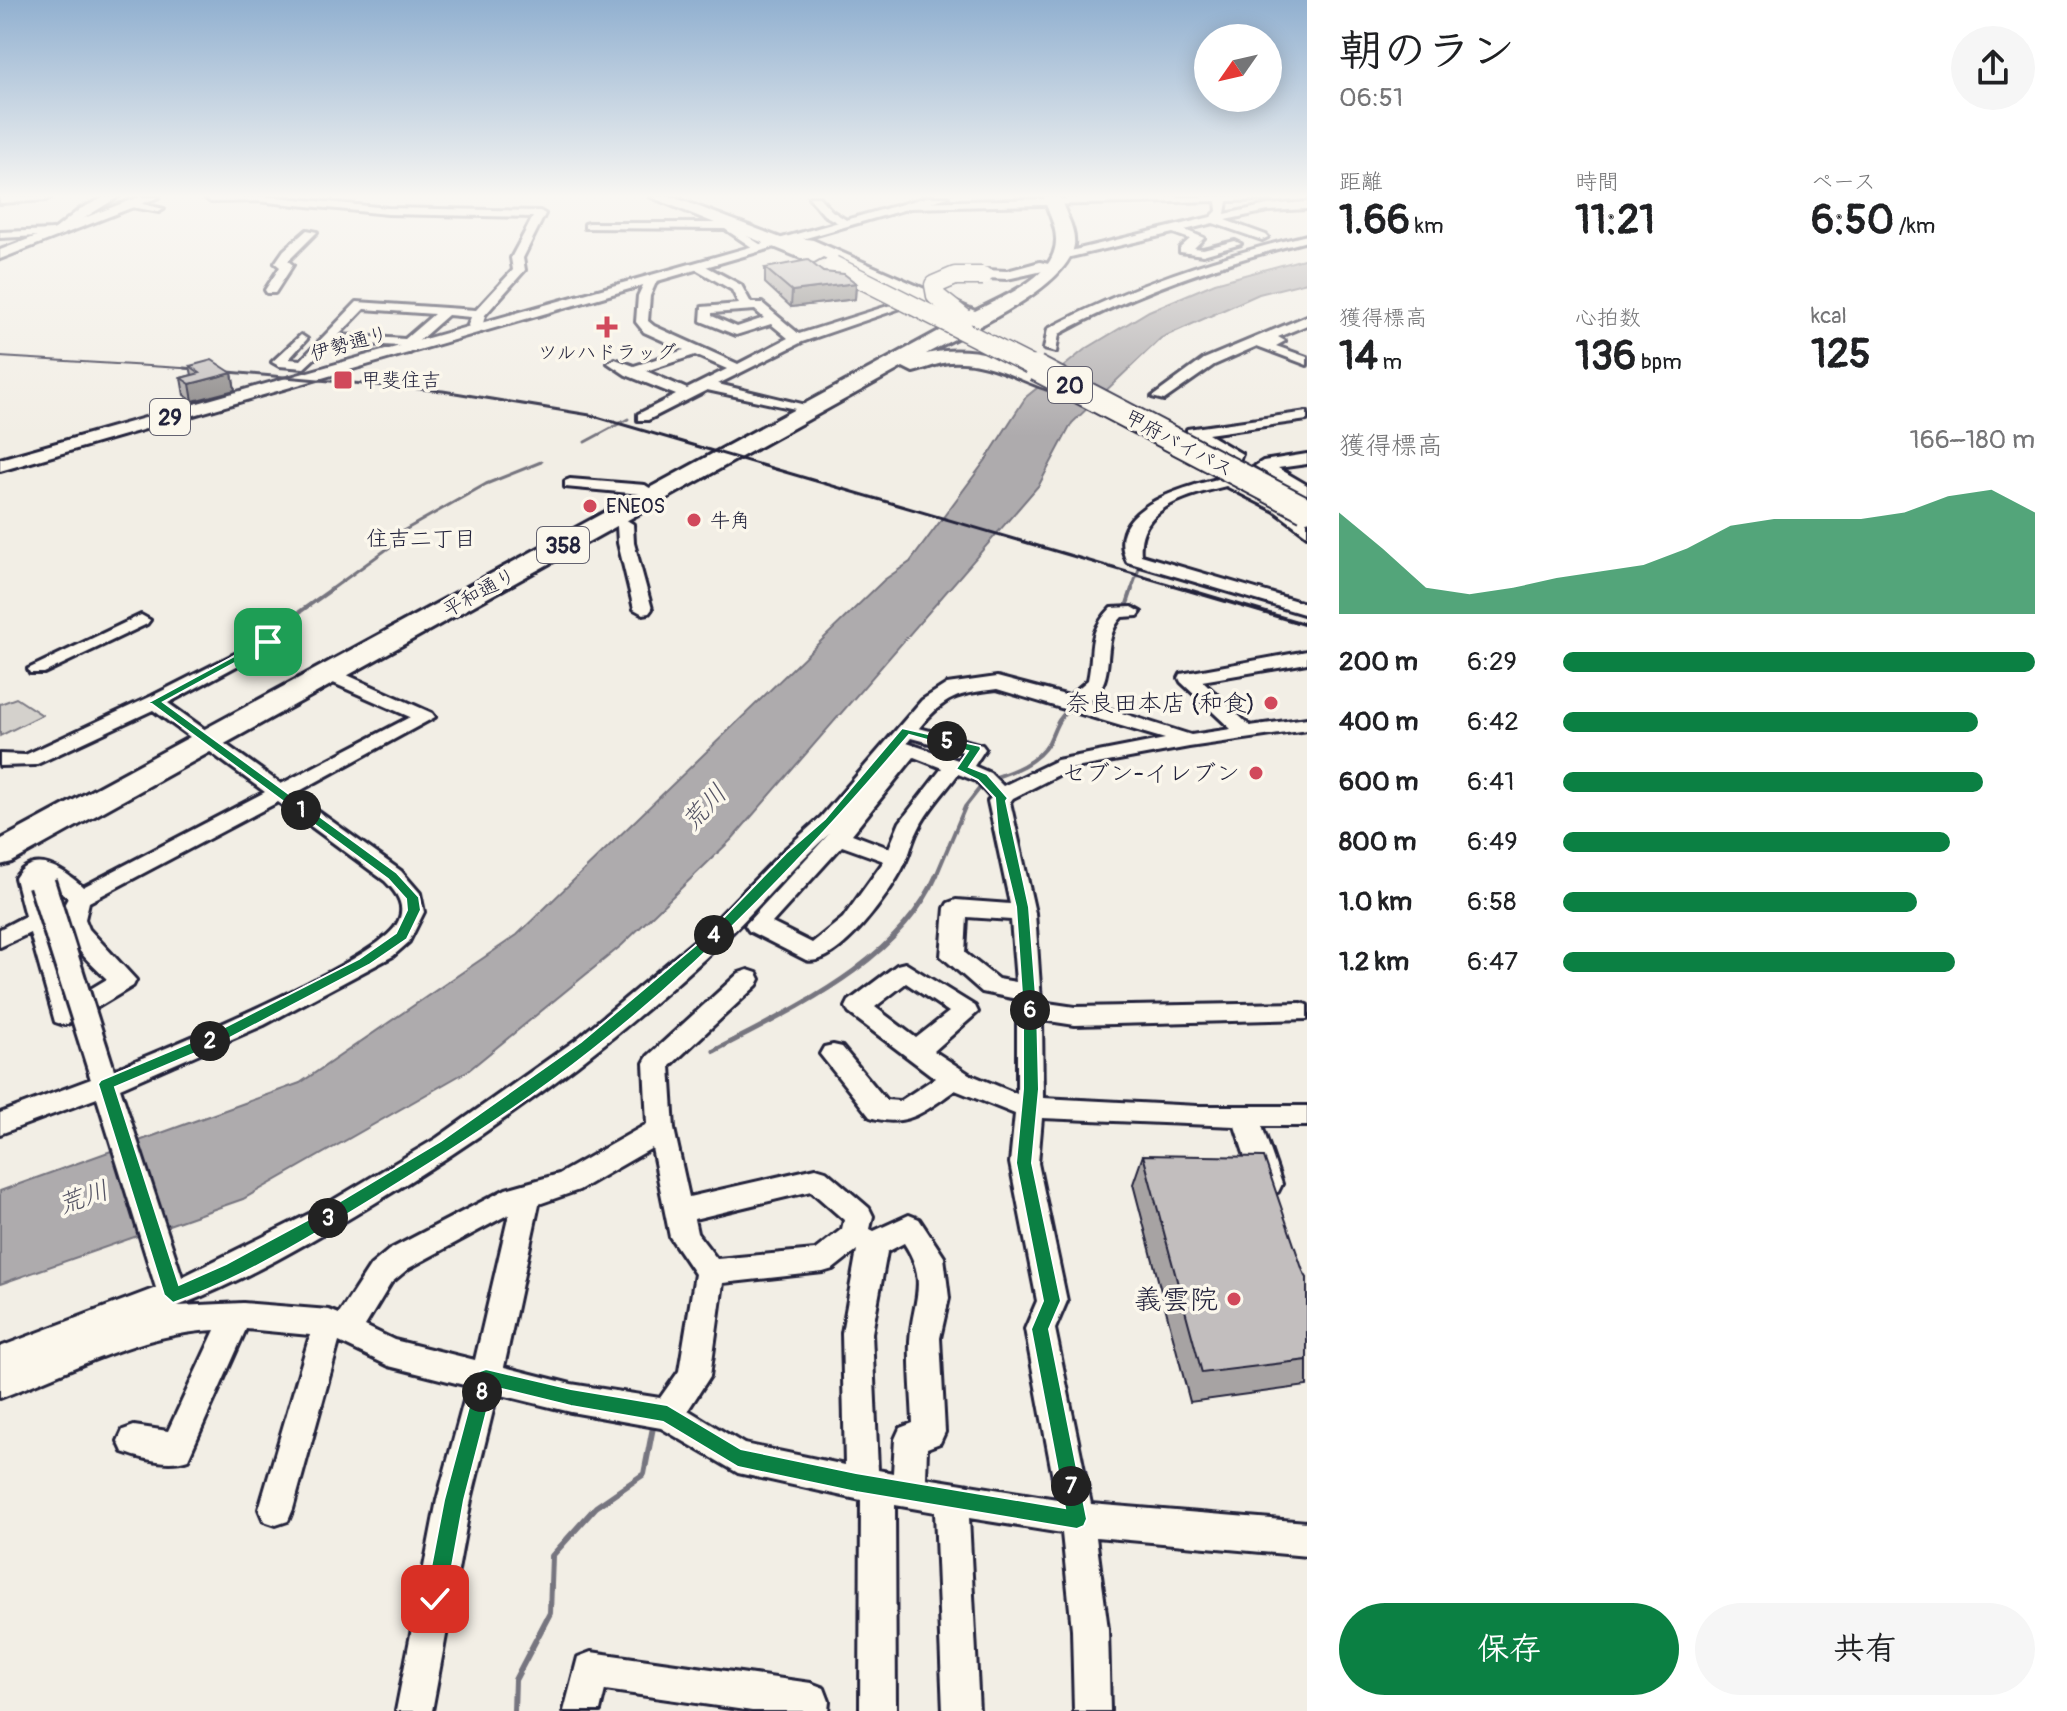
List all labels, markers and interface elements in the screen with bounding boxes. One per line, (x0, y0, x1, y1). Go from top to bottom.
north arrow (1194, 24, 1282, 112)
map controls (1194, 24, 1282, 112)
text: 朝のラン (1339, 24, 1515, 79)
button: share (1951, 26, 2035, 110)
text: 06:51 (1339, 82, 1403, 114)
text: 距離 (1339, 168, 1383, 196)
text: 時間 (1575, 168, 1619, 196)
text: ペース (1811, 168, 1876, 196)
text: 1.66 (1339, 196, 1410, 245)
text: 11:21 (1575, 196, 1655, 245)
text: 6:50 (1811, 196, 1894, 245)
text: km (1410, 212, 1443, 240)
text: /km (1894, 212, 1935, 240)
text: kcal (1811, 302, 1847, 330)
text: 獲得標高 (1339, 304, 1427, 332)
text: 心拍数 (1575, 304, 1641, 332)
marker: ツルハドラッグ (598, 318, 616, 336)
street label: 伊勢通り (307, 320, 391, 367)
text: 125 (1811, 330, 1871, 379)
text: 14 (1339, 332, 1378, 381)
text: 136 (1575, 332, 1636, 381)
place label: ツルハドラッグ (537, 340, 677, 365)
text: m (1378, 348, 1402, 376)
text: bpm (1636, 348, 1682, 376)
road number: 20 (1048, 367, 1092, 403)
place label: 甲斐住吉 (361, 368, 441, 393)
marker: 甲斐住吉 (332, 369, 354, 391)
road number: 29 (150, 399, 190, 435)
street label: 甲府バイパス (1120, 404, 1237, 483)
text: 166–180 m (1909, 424, 2035, 456)
text: 獲得標高 (1339, 430, 1443, 462)
place label: ENEOS (606, 494, 665, 519)
marker: ENEOS (581, 497, 599, 515)
place label: 牛角 (710, 508, 750, 533)
marker: 牛角 (685, 511, 703, 529)
district label: 住吉二丁目 (366, 525, 476, 553)
road number: 358 (537, 527, 589, 563)
street label: 平和通り (438, 562, 520, 623)
pin (234, 608, 302, 676)
icon: arrive (246, 620, 290, 664)
text: 200 m (1339, 646, 1418, 678)
text: 6:29 (1467, 646, 1517, 678)
place label: 奈良田本店 (和食) (1066, 689, 1255, 718)
marker: 奈良田本店 (和食) (1262, 694, 1280, 712)
text: 400 m (1339, 706, 1418, 738)
text: 6:42 (1467, 706, 1519, 738)
pin: 5 (927, 721, 967, 761)
text: 5 (941, 727, 953, 755)
place label: セブン-イレブン (1062, 759, 1240, 788)
marker: セブン-イレブン (1247, 764, 1265, 782)
text: 600 m (1339, 766, 1418, 798)
text: 6:41 (1467, 766, 1514, 798)
water label: 荒川 (675, 778, 734, 838)
pin: 1 (281, 790, 321, 830)
text: 1 (297, 796, 305, 824)
text: 800 m (1339, 826, 1416, 858)
text: 6:49 (1467, 826, 1518, 858)
text: 1.0 km (1339, 886, 1412, 918)
text: 6:58 (1467, 886, 1516, 918)
pin: 4 (694, 915, 734, 955)
text: 4 (708, 921, 720, 949)
text: 1.2 km (1339, 946, 1409, 978)
text: 6:47 (1467, 946, 1518, 978)
pin: 6 (1010, 990, 1050, 1030)
text: 6 (1024, 996, 1036, 1024)
pin: 2 (190, 1021, 230, 1061)
text: 2 (204, 1027, 216, 1055)
water label: 荒川 (54, 1174, 113, 1222)
pin: 3 (308, 1198, 348, 1238)
text: 3 (322, 1204, 334, 1232)
place label: 義雲院 (1134, 1283, 1218, 1318)
marker: 義雲院 (1225, 1290, 1243, 1308)
pin: 8 (462, 1372, 502, 1412)
text: 8 (476, 1378, 488, 1406)
pin: 7 (1051, 1466, 1091, 1506)
text: 7 (1065, 1472, 1077, 1500)
pin (401, 1565, 469, 1633)
icon: check (413, 1577, 457, 1621)
button: 保存 (1339, 1603, 1679, 1695)
button: 共有 (1695, 1603, 2035, 1695)

